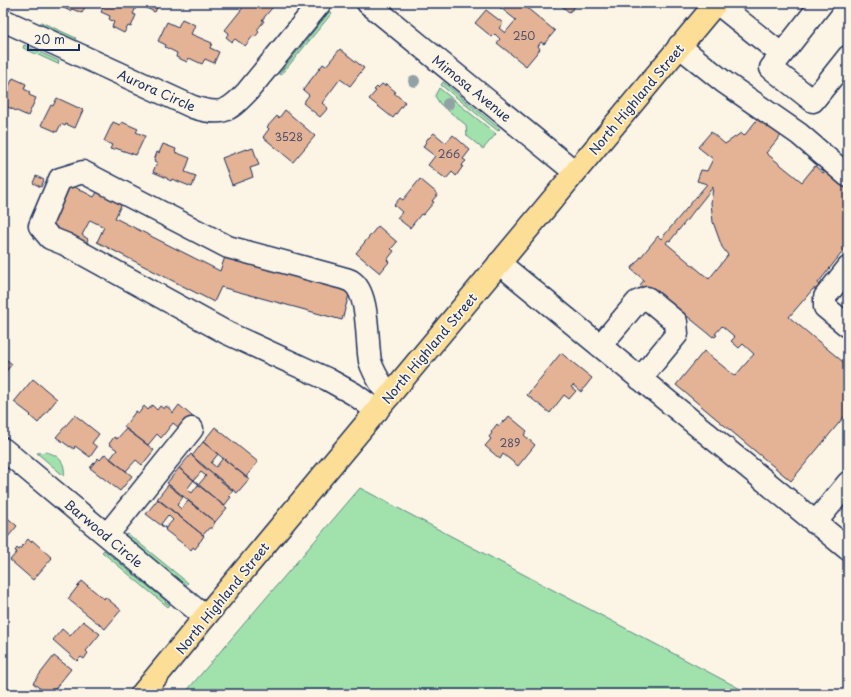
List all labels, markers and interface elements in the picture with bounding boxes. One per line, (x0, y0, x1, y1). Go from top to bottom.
scale bar (28, 26, 79, 52)
house number: 250 (513, 27, 535, 44)
text: 20 m (34, 30, 65, 48)
street label: North Highland Street (584, 40, 688, 158)
street label: Mimosa Avenue (428, 50, 516, 126)
street label: Aurora Circle (115, 64, 199, 116)
house number: 3528 (275, 128, 303, 145)
house number: 266 (438, 145, 460, 162)
street label: North Highland Street (377, 289, 481, 407)
house number: 289 (500, 434, 520, 451)
street label: Barwood Circle (61, 494, 147, 572)
street label: North Highland Street (171, 538, 273, 658)

